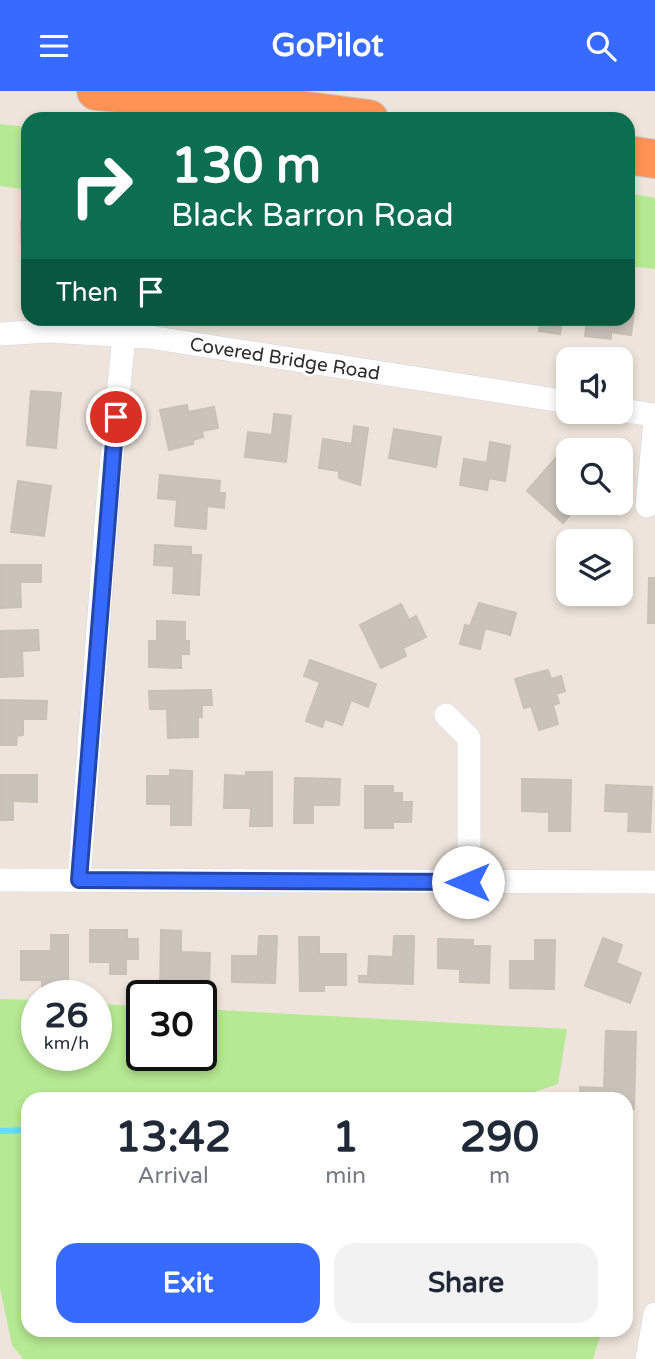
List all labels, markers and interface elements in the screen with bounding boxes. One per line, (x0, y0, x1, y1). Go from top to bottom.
icon: menu (35, 27, 73, 65)
text: GoPilot (272, 27, 383, 65)
icon: search (582, 27, 620, 65)
text: 130 m (171, 137, 321, 196)
icon: right (56, 140, 147, 231)
text: Black Barron Road (171, 197, 454, 235)
icon: arrive (132, 273, 170, 311)
text: Then (56, 277, 118, 308)
street label: Covered Bridge Road (188, 333, 381, 385)
map controls (556, 347, 633, 606)
button: sound (556, 347, 633, 424)
pin (86, 387, 146, 447)
icon: arrive (97, 398, 135, 436)
button: search (556, 438, 633, 515)
button: layers (556, 529, 633, 606)
position arrow (431, 845, 505, 919)
speed limit sign: 30 (126, 980, 217, 1071)
text: 26 (45, 995, 88, 1037)
text: km/h (44, 1032, 89, 1054)
text: 13:42 (115, 1112, 231, 1163)
text: 1 (332, 1112, 359, 1163)
text: 290 (460, 1112, 539, 1163)
text: Arrival (138, 1162, 209, 1190)
text: min (325, 1162, 366, 1190)
text: m (489, 1162, 510, 1190)
button: Exit (56, 1243, 320, 1323)
button: Share (334, 1243, 598, 1323)

